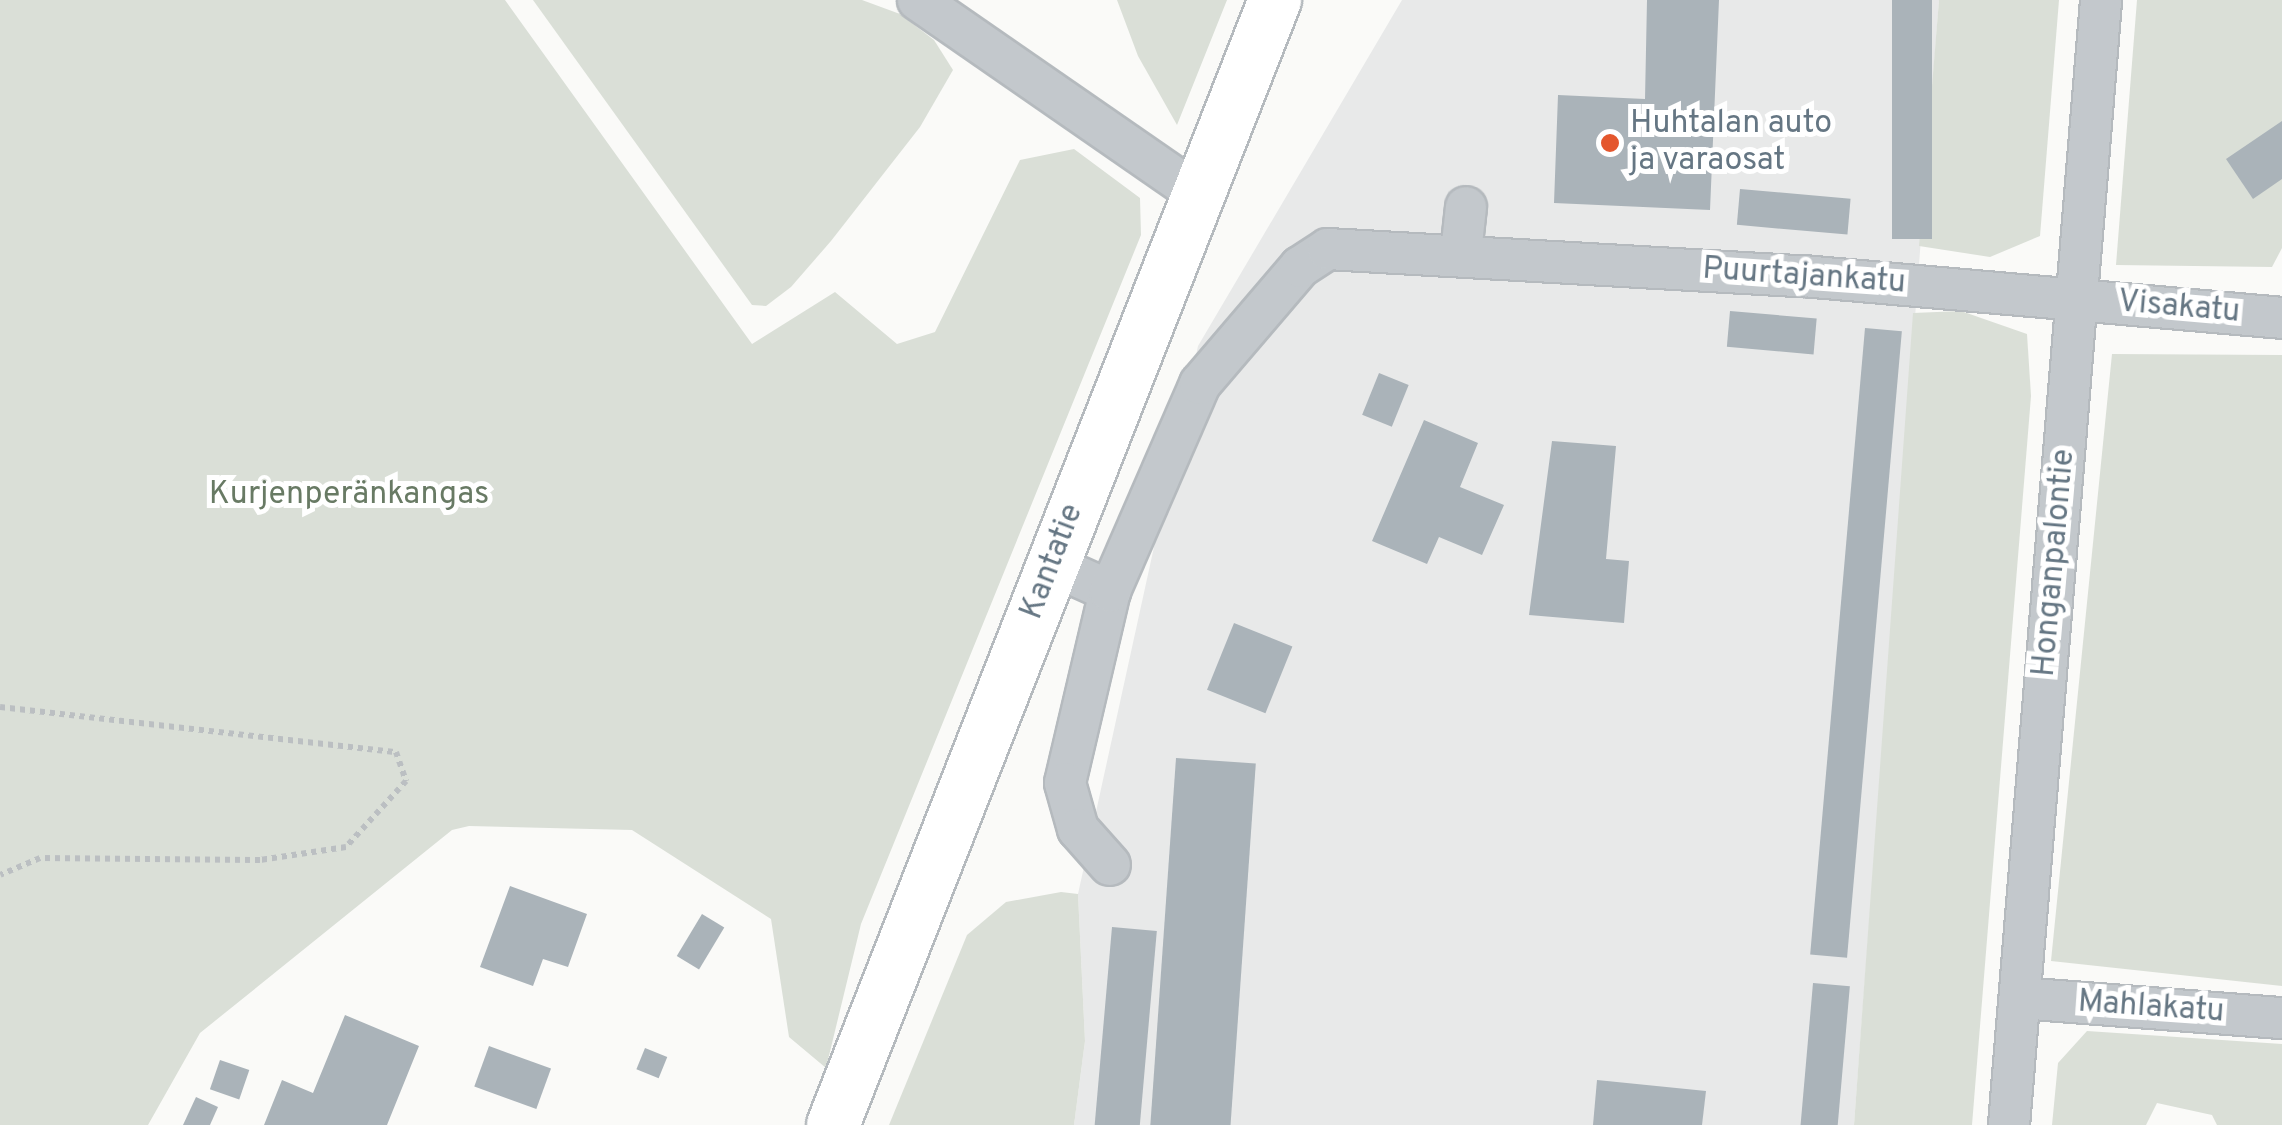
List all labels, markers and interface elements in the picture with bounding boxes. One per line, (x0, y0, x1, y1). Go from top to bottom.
place label: Huhtalan auto ja varaosat (1630, 106, 1832, 181)
marker: Huhtalan auto ja varaosat (1599, 132, 1621, 154)
street label: Puurtajankatu (1701, 251, 1907, 303)
street label: Visakatu (2116, 284, 2242, 332)
street label: Honganpalontie (2026, 448, 2084, 678)
park label: Kurjenperänkangas (209, 476, 489, 514)
street label: Kantatie (1014, 499, 1092, 625)
street label: Mahlakatu (2076, 984, 2226, 1032)

